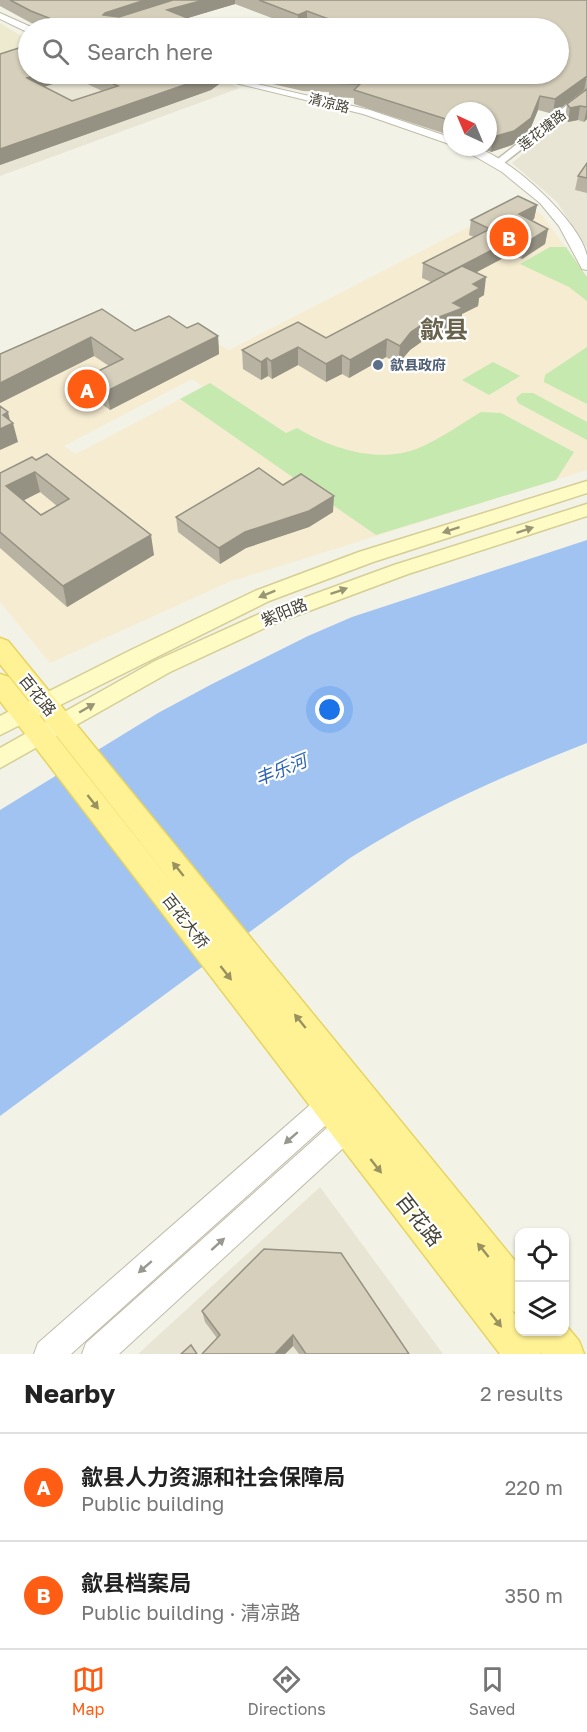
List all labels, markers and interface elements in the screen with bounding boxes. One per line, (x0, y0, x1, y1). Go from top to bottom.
search box (18, 18, 569, 84)
icon: search (39, 35, 72, 68)
text: Search here (87, 38, 213, 65)
street label: 清凉路 (307, 89, 352, 116)
north arrow (443, 102, 497, 156)
street label: 莲花塘路 (514, 106, 569, 154)
pin: B (490, 214, 528, 260)
district label: 歙县 (420, 314, 468, 343)
place label: 歙县政府 (390, 356, 446, 373)
marker: 歙县政府 (371, 358, 385, 372)
pin: A (68, 366, 106, 412)
one-way arrow (516, 525, 534, 535)
one-way arrow (442, 526, 460, 535)
one-way arrow (330, 586, 348, 596)
one-way arrow (258, 590, 276, 599)
street label: 紫阳路 (258, 594, 310, 630)
street label: 百花路 (15, 670, 61, 720)
your location (315, 695, 344, 724)
one-way arrow (79, 703, 95, 714)
water label: 丰乐河 (251, 748, 313, 789)
one-way arrow (87, 794, 99, 810)
one-way arrow (171, 861, 184, 877)
street label: 百花大桥 (158, 890, 214, 952)
one-way arrow (219, 965, 231, 980)
one-way arrow (293, 1013, 306, 1029)
one-way arrow (284, 1131, 299, 1145)
one-way arrow (370, 1158, 382, 1173)
street label: 百花路 (392, 1188, 448, 1250)
map controls (515, 1228, 569, 1336)
button: locate (515, 1228, 569, 1282)
one-way arrow (210, 1238, 225, 1251)
one-way arrow (476, 1242, 489, 1258)
one-way arrow (138, 1260, 153, 1273)
button: layers (515, 1282, 569, 1336)
one-way arrow (490, 1312, 502, 1327)
text: Nearby (24, 1378, 115, 1409)
text: 2 results (480, 1381, 563, 1405)
text: 歙县人力资源和社会保障局 (81, 1463, 345, 1490)
text: A (36, 1475, 51, 1499)
text: 220 m (505, 1475, 563, 1499)
text: Public building (81, 1491, 224, 1515)
text: 歙县档案局 (81, 1569, 191, 1596)
text: B (36, 1583, 51, 1607)
text: 350 m (505, 1583, 563, 1607)
text: Public building · 清凉路 (81, 1600, 300, 1624)
tab: Map (72, 1663, 105, 1719)
tab: Directions (248, 1663, 326, 1719)
tab: Saved (469, 1663, 515, 1719)

